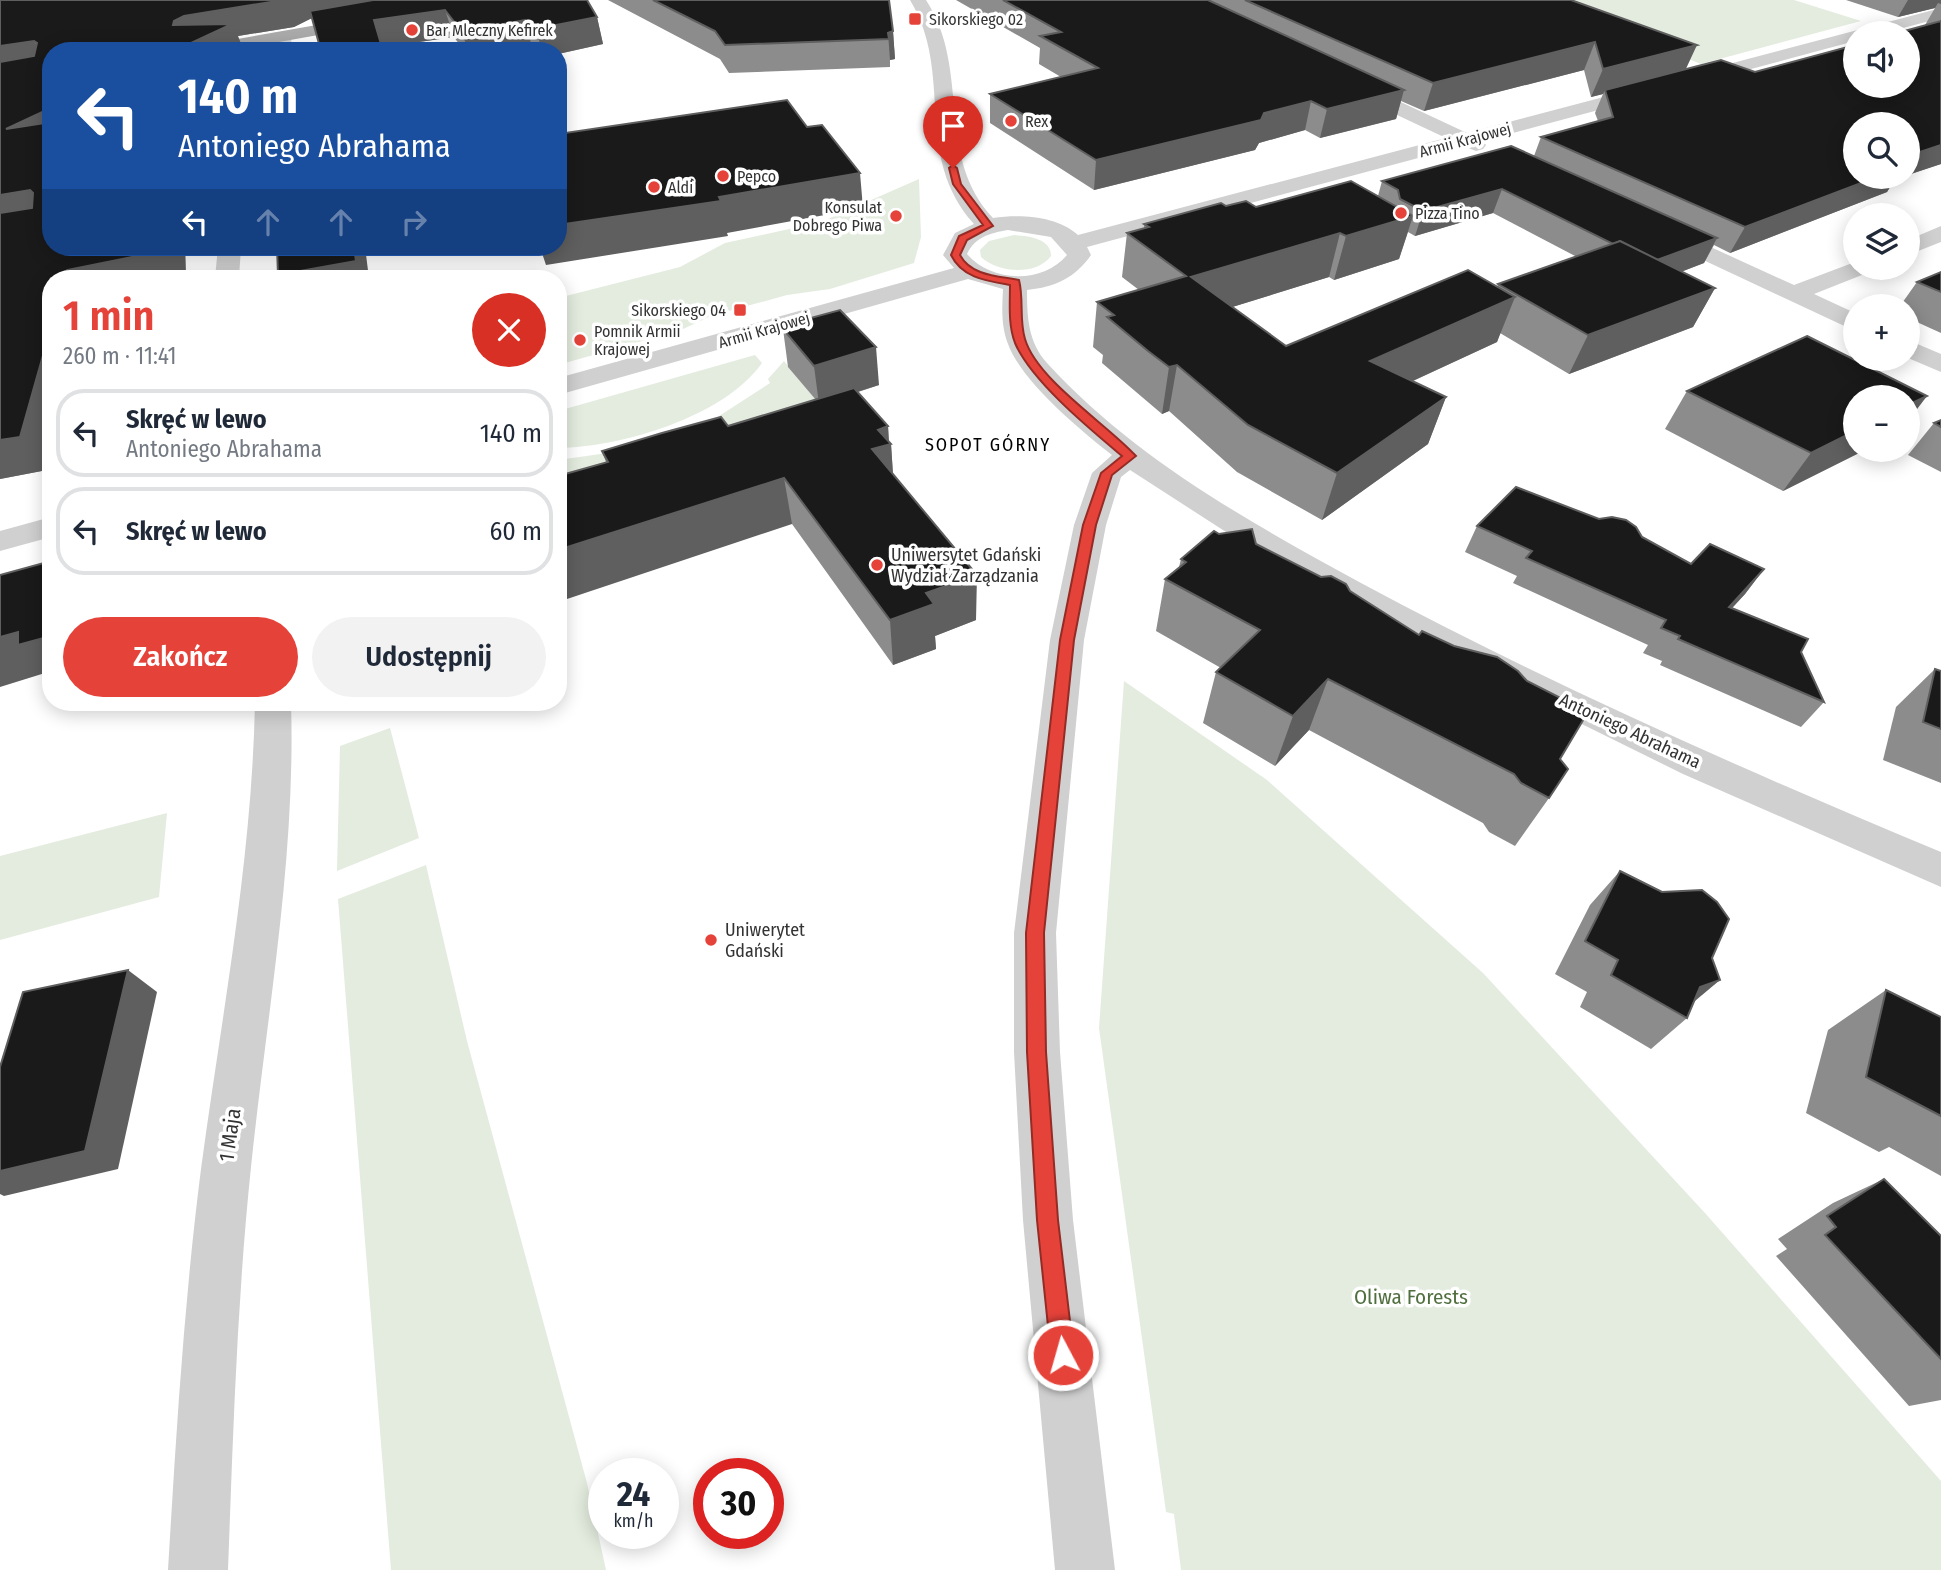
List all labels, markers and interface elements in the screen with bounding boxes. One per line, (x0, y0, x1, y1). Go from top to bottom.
place label: Sikorskiego 02 (929, 10, 1023, 29)
marker: Sikorskiego 02 (907, 11, 923, 27)
place label: Bar Mleczny Kefirek (426, 21, 553, 40)
map controls (1843, 21, 1920, 462)
button: sound (1843, 21, 1920, 98)
marker: Bar Mleczny Kefirek (404, 22, 420, 38)
text: 140 m (178, 67, 298, 126)
icon: left (63, 70, 154, 161)
pin (923, 96, 983, 168)
icon: arrive (934, 107, 972, 145)
place label: Rex (1025, 112, 1048, 131)
button: search (1843, 112, 1920, 189)
marker: Rex (1003, 113, 1019, 129)
street label: Armii Krajowej (1417, 119, 1513, 161)
text: Antoniego Abrahama (178, 127, 451, 165)
place label: Pepco (737, 167, 776, 186)
marker: Pepco (715, 168, 731, 184)
place label: Aldi (668, 178, 693, 197)
marker: Aldi (646, 179, 662, 195)
place label: Konsulat Dobrego Piwa (793, 198, 883, 235)
icon: left (176, 203, 214, 241)
icon: ahead (249, 203, 287, 241)
icon: ahead (322, 203, 360, 241)
icon: right (395, 203, 433, 241)
button: layers (1843, 203, 1920, 280)
place label: Pizza Tino (1415, 204, 1480, 223)
marker: Pizza Tino (1393, 205, 1409, 221)
marker: Konsulat Dobrego Piwa (888, 208, 904, 224)
text: 1 min (63, 291, 154, 341)
button: close (472, 293, 546, 367)
button: + (1843, 294, 1920, 371)
place label: Sikorskiego 04 (631, 301, 726, 320)
marker: Sikorskiego 04 (732, 302, 748, 318)
street label: Armii Krajowej (716, 308, 812, 352)
place label: Pomnik Armii Krajowej (594, 322, 681, 359)
marker: Pomnik Armii Krajowej (572, 332, 588, 348)
text: 260 m · 11:41 (63, 342, 177, 370)
button: − (1843, 385, 1920, 462)
text: Skręć w lewo (126, 404, 267, 435)
icon: left (67, 414, 105, 452)
text: 140 m (480, 418, 542, 449)
district label: SOPOT GÓRNY (925, 433, 1051, 456)
text: Antoniego Abrahama (126, 435, 322, 463)
icon: left (67, 512, 105, 550)
text: Skręć w lewo (126, 516, 267, 547)
text: 60 m (489, 516, 542, 547)
place label: Uniwersytet Gdański Wydział Zarządzania (891, 544, 1041, 587)
marker: Uniwersytet Gdański Wydział Zarządzania (869, 557, 885, 573)
button: Zakończ (63, 617, 298, 697)
button: Udostępnij (312, 617, 546, 697)
street label: Antoniego Abrahama (1556, 689, 1704, 773)
place label: Uniwerytet Gdański (725, 919, 805, 962)
marker: Uniwerytet Gdański (703, 932, 719, 948)
street label: 1 Maja (213, 1107, 247, 1163)
park label: Oliwa Forests (1354, 1284, 1468, 1310)
position arrow (1026, 1318, 1100, 1392)
speed limit sign: 30 (693, 1458, 784, 1549)
text: 24 (617, 1473, 650, 1515)
text: km/h (613, 1510, 654, 1532)

